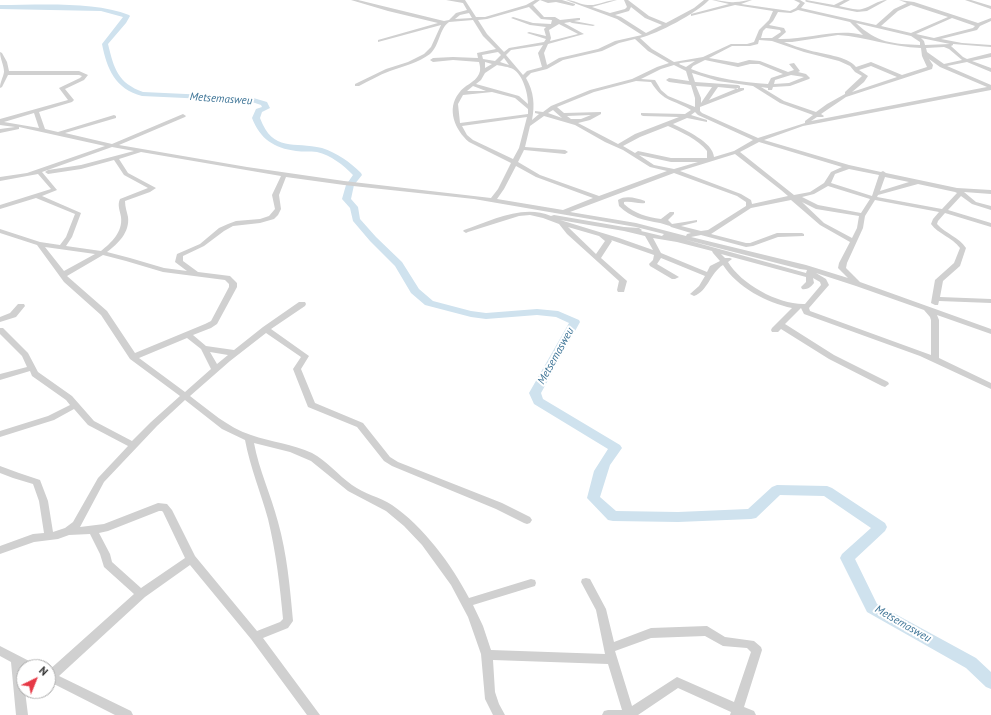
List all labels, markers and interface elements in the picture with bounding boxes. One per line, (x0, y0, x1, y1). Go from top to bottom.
water label: Metsemasweu (189, 90, 253, 108)
water label: Metsemasweu (535, 325, 577, 387)
water label: Metsemasweu (873, 603, 933, 645)
north arrow (16, 659, 56, 699)
text: N (36, 663, 51, 679)

